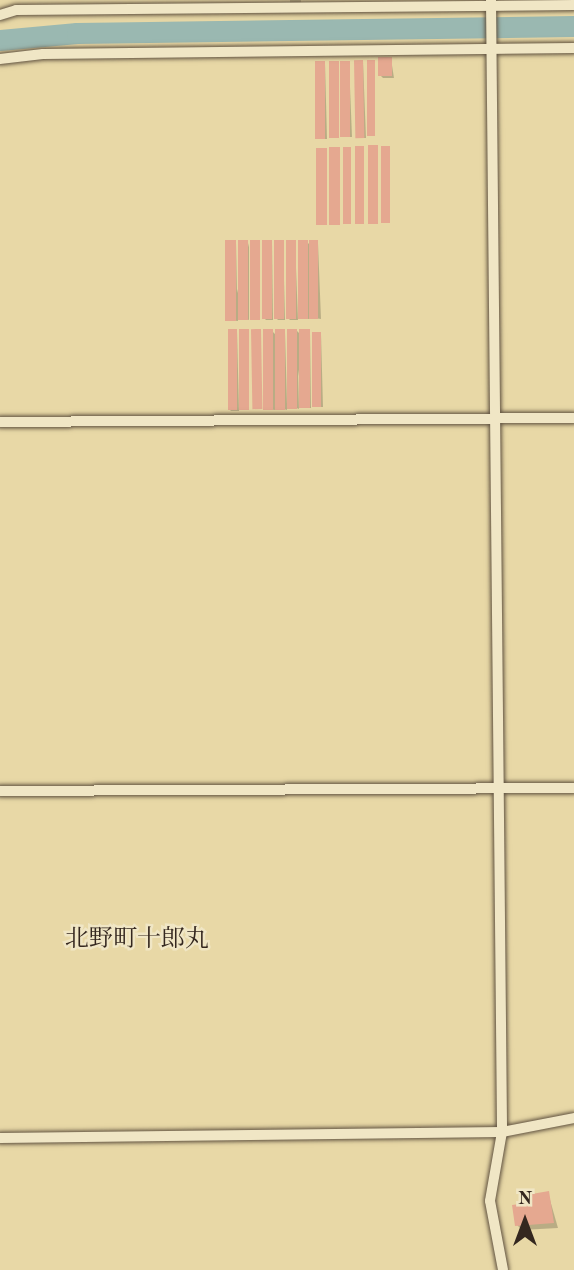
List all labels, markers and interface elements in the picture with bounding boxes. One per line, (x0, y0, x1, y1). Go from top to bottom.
district label: 北野町十郎丸 (65, 927, 209, 955)
north arrow (490, 1186, 560, 1256)
text: N (518, 1190, 532, 1209)

